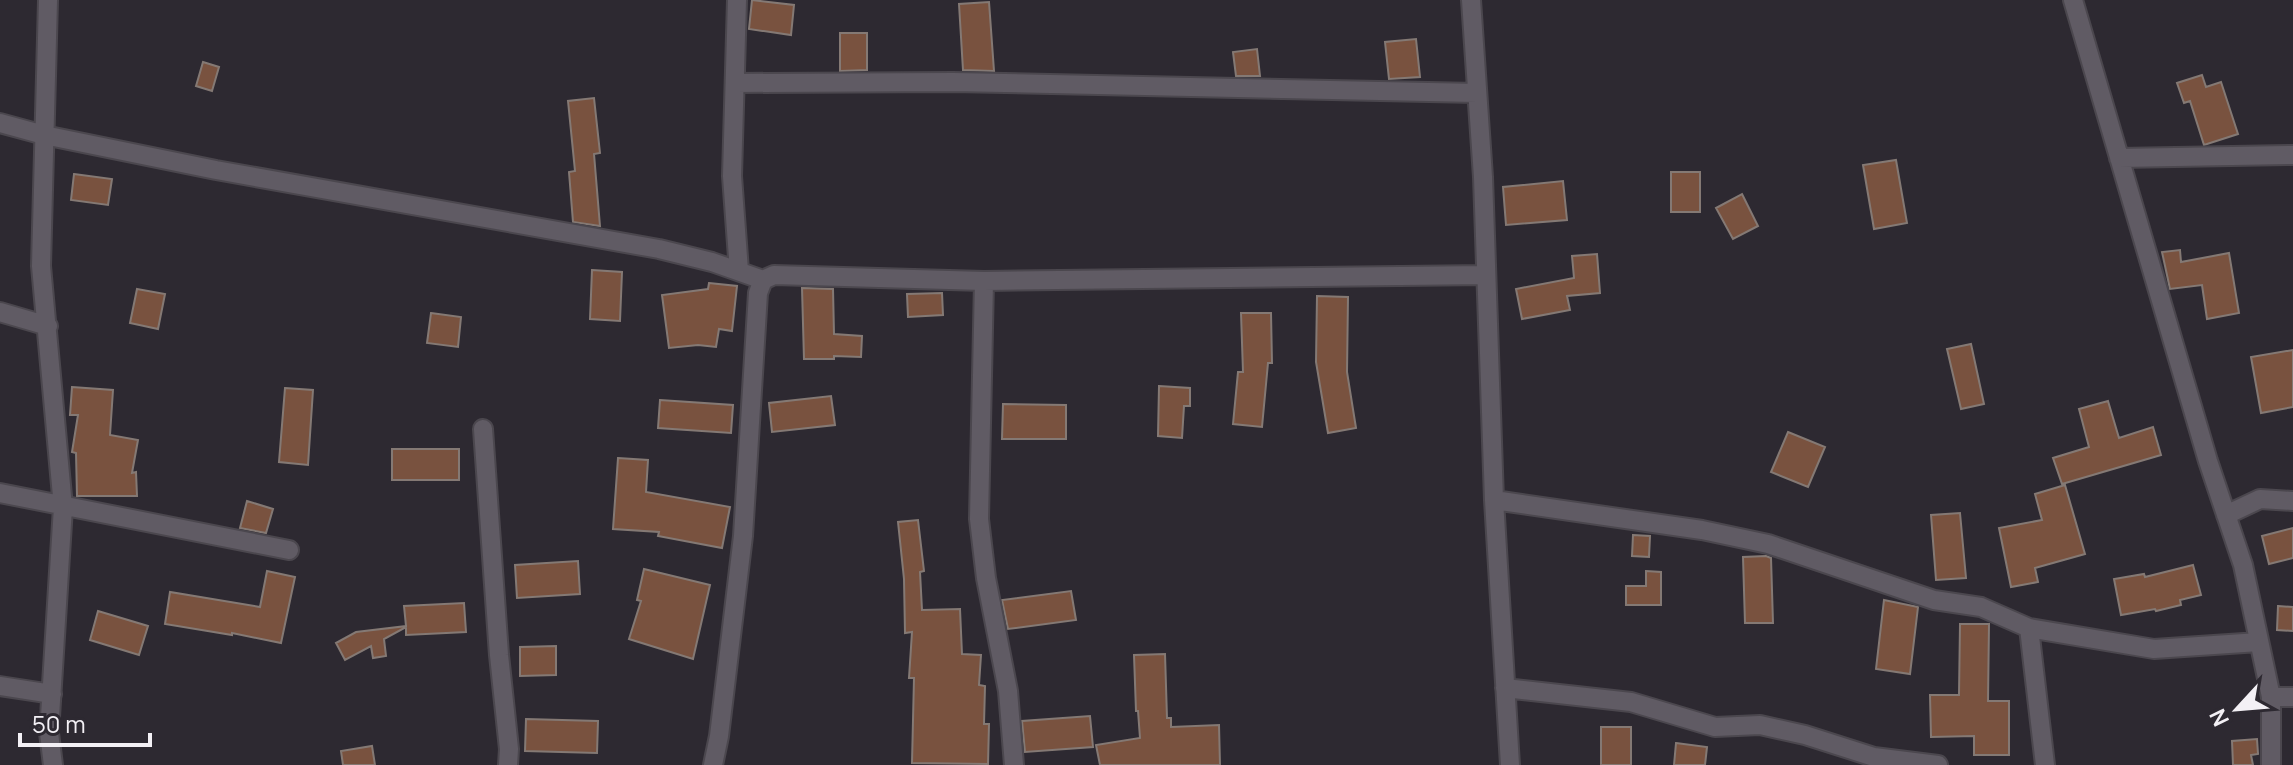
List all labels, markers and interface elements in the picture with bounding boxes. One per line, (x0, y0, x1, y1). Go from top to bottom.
north arrow (2197, 669, 2277, 749)
scale bar (20, 697, 150, 747)
text: N (2202, 704, 2236, 731)
text: 50 m (32, 707, 86, 740)

